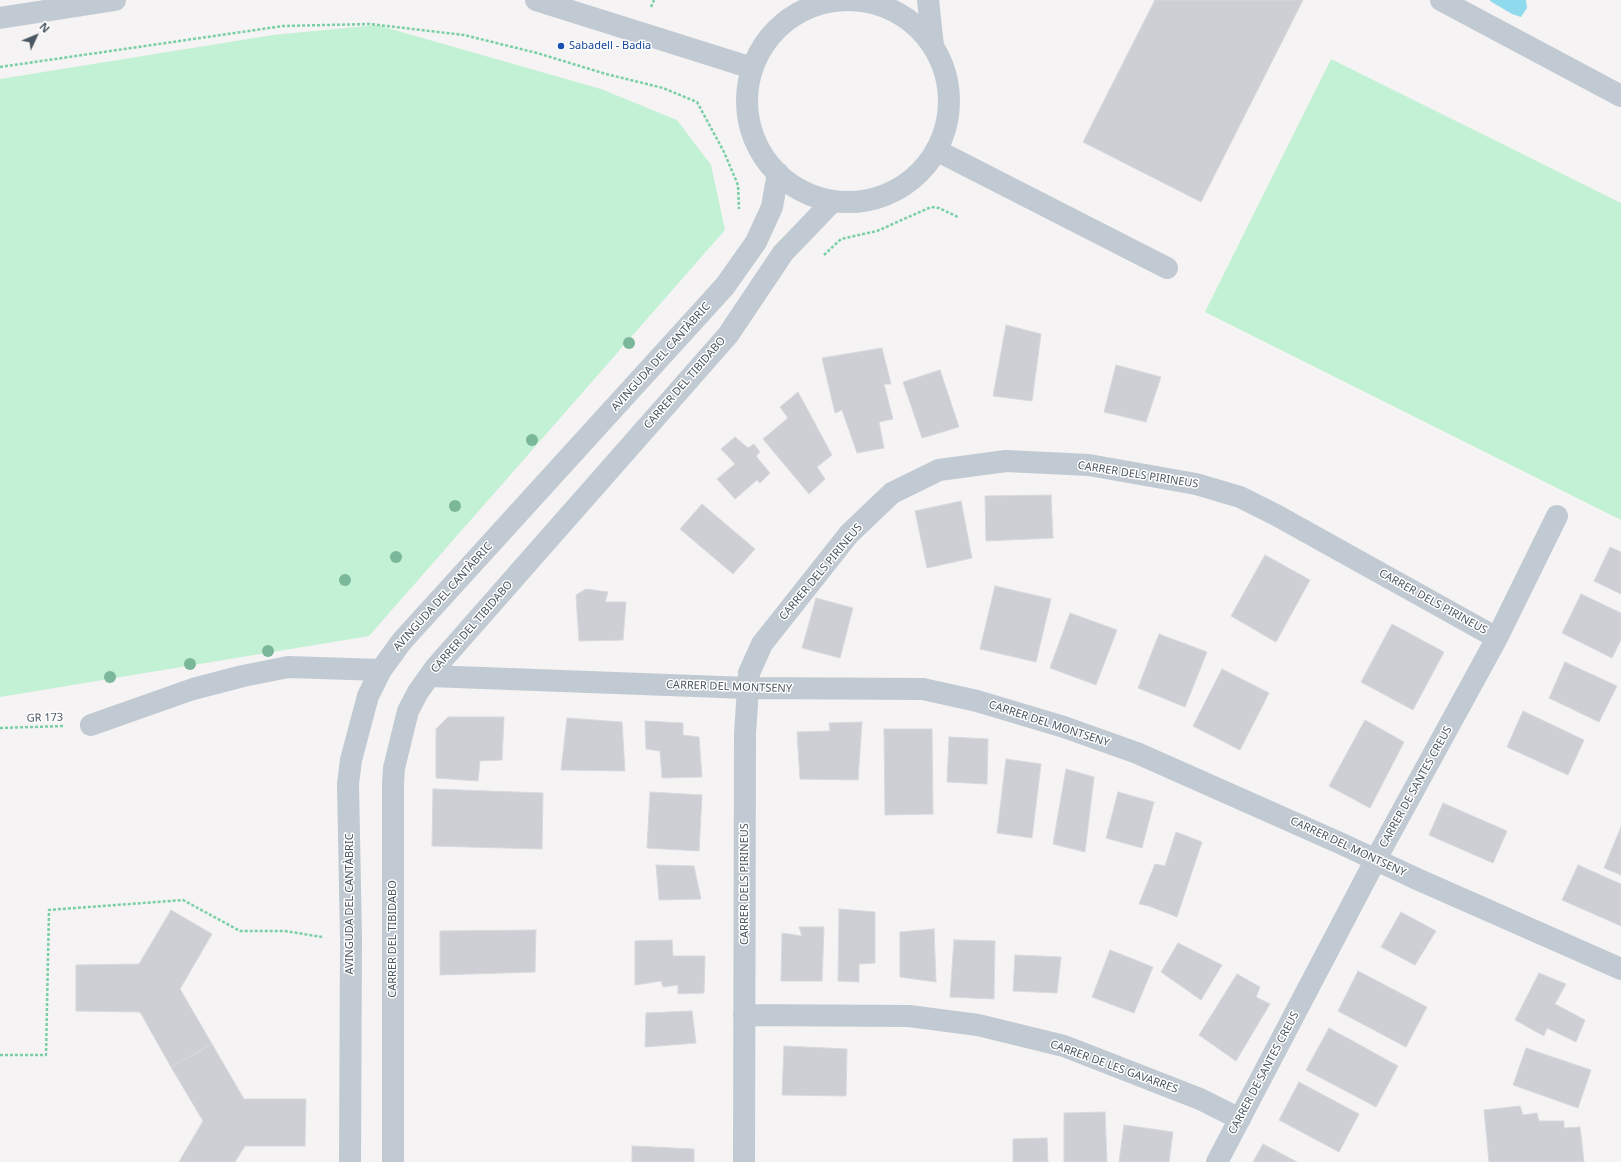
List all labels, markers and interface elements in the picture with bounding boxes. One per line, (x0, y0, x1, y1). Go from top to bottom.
north arrow (16, 16, 56, 56)
text: N (36, 19, 53, 36)
place label: Sabadell - Badia (569, 39, 651, 53)
marker: Sabadell - Badia (556, 41, 566, 51)
street label: AVINGUDA DEL CANTÀBRIC (609, 300, 713, 414)
street label: CARRER DEL TIBIDABO (641, 334, 729, 432)
street label: CARRER DELS PIRINEUS (1077, 459, 1199, 491)
street label: CARRER DELS PIRINEUS (777, 521, 865, 623)
street label: AVINGUDA DEL CANTÀBRIC (391, 540, 495, 654)
street label: CARRER DELS PIRINEUS (1377, 567, 1489, 637)
street label: CARRER DEL TIBIDABO (428, 578, 516, 676)
street label: CARRER DEL MONTSENY (666, 678, 792, 696)
street label: CARRER DEL MONTSENY (987, 698, 1111, 750)
street label: GR 173 (26, 711, 64, 725)
street label: CARRER DE SANTES CREUS (1377, 724, 1455, 850)
street label: CARRER DEL MONTSENY (1288, 814, 1408, 880)
street label: CARRER DELS PIRINEUS (738, 823, 752, 945)
street label: AVINGUDA DEL CANTÀBRIC (343, 833, 357, 975)
street label: CARRER DEL TIBIDABO (386, 880, 400, 998)
street label: CARRER DE SANTES CREUS (1226, 1009, 1302, 1137)
street label: CARRER DE LES GAVARRES (1048, 1038, 1180, 1096)

